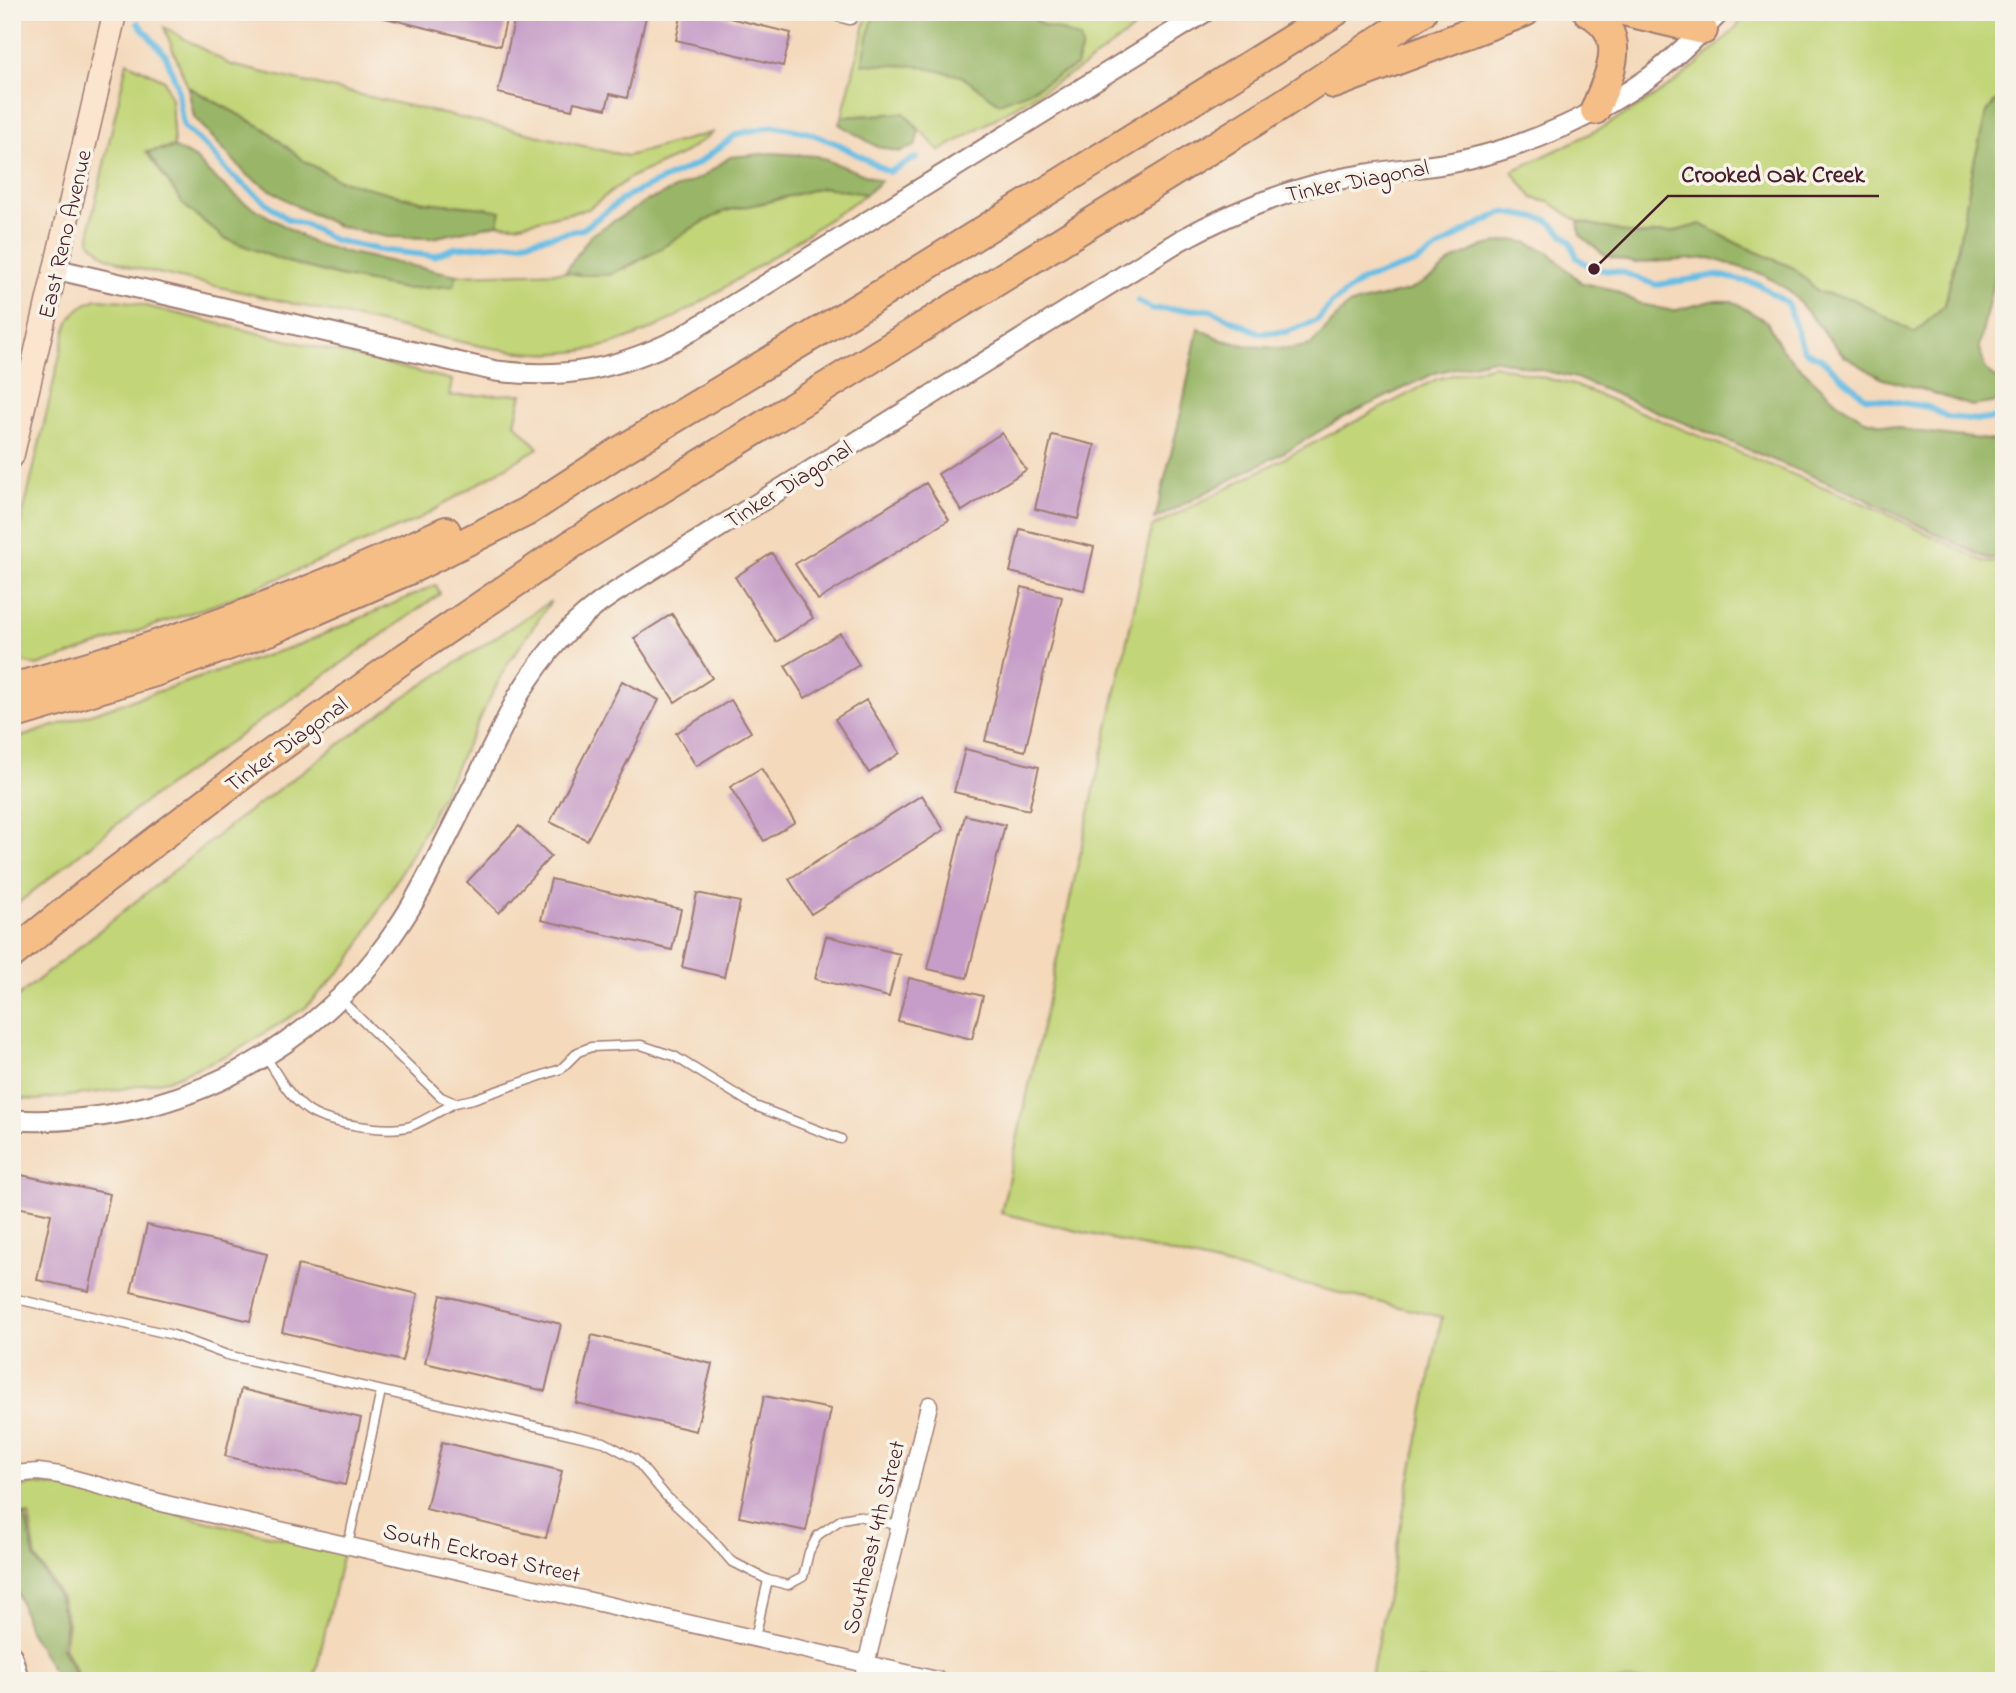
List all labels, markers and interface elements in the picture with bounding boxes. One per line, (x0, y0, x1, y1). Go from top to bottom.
street label: East Reno Avenue (31, 146, 102, 322)
callout: Crooked Oak Creek (1668, 151, 1879, 196)
street label: Tinker Diagonal (1283, 152, 1432, 213)
text: Crooked Oak Creek (1681, 159, 1865, 194)
street label: Tinker Diagonal (719, 434, 860, 539)
street label: Tinker Diagonal (219, 690, 357, 803)
street label: Southeast 4th Street (835, 1437, 915, 1638)
street label: South Eckroat Street (380, 1516, 584, 1593)

